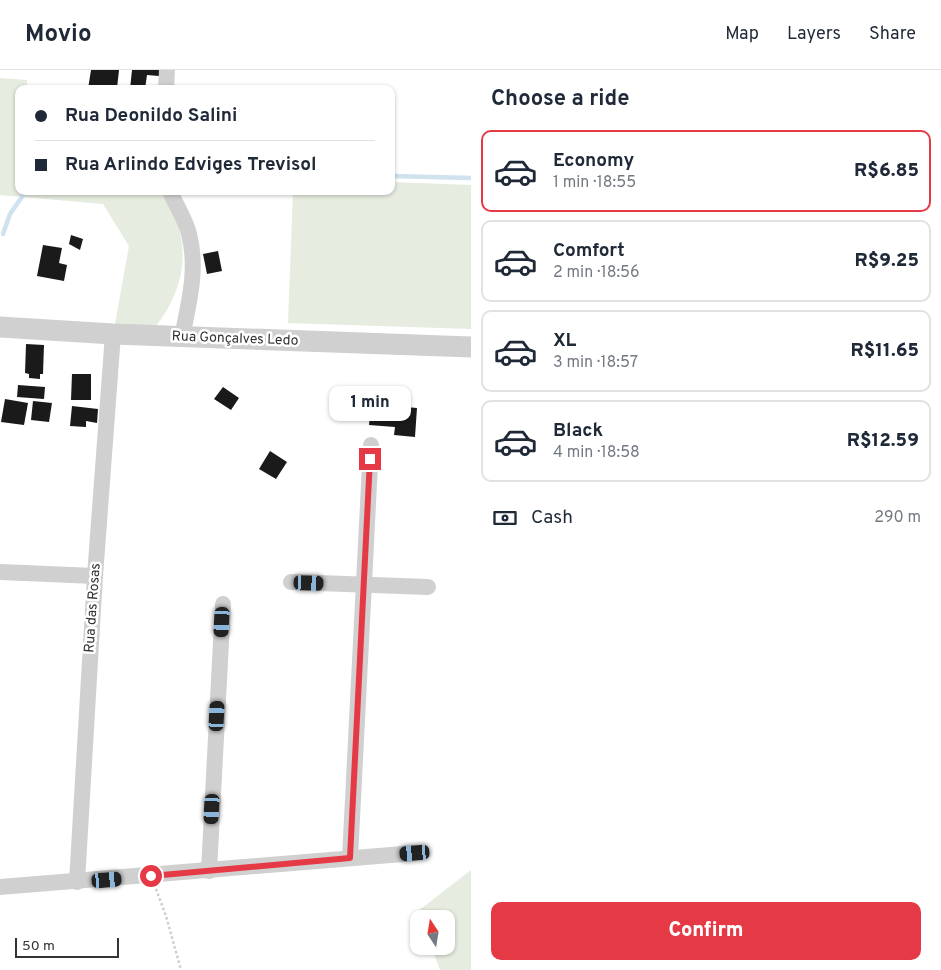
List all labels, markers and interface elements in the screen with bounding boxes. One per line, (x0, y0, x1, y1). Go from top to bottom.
text: Movio (25, 20, 92, 50)
text: Map (725, 23, 759, 46)
text: Layers (787, 23, 841, 46)
text: Share (869, 23, 916, 46)
text: Choose a ride (491, 86, 629, 113)
text: Rua Deonildo Salini (65, 104, 238, 128)
icon: car (493, 149, 538, 194)
text: Economy (553, 149, 634, 173)
text: Rua Arlindo Edviges Trevisol (65, 153, 317, 177)
text: R$6.85 (854, 159, 919, 183)
text: 1 min · 18:55 (553, 173, 636, 193)
icon: car (493, 239, 538, 284)
text: Comfort (553, 239, 625, 263)
text: R$9.25 (855, 249, 919, 273)
text: 2 min · 18:56 (553, 263, 640, 283)
street label: Rua Gonçalves Ledo (171, 328, 299, 350)
icon: car (493, 329, 538, 374)
text: XL (553, 329, 576, 353)
text: R$11.65 (850, 339, 919, 363)
text: 3 min · 18:57 (553, 353, 638, 373)
callout: 1 min (329, 386, 411, 422)
text: 1 min (350, 393, 390, 413)
icon: car (493, 419, 538, 464)
text: Black (553, 419, 603, 443)
text: R$12.59 (847, 429, 919, 453)
text: 4 min · 18:58 (553, 443, 640, 463)
route end (359, 448, 381, 470)
icon: cash (491, 504, 519, 532)
text: Cash (531, 506, 573, 530)
text: 290 m (874, 508, 921, 528)
street label: Rua das Rosas (81, 563, 105, 653)
car (293, 575, 324, 591)
car (213, 607, 230, 637)
car (208, 701, 225, 731)
car (203, 794, 220, 824)
car (399, 844, 430, 862)
route start (140, 865, 162, 887)
car (91, 871, 122, 889)
button: Confirm (491, 902, 921, 960)
north arrow (410, 910, 455, 955)
map controls (410, 910, 455, 955)
scale bar (15, 935, 119, 958)
text: 50 m (22, 938, 55, 955)

